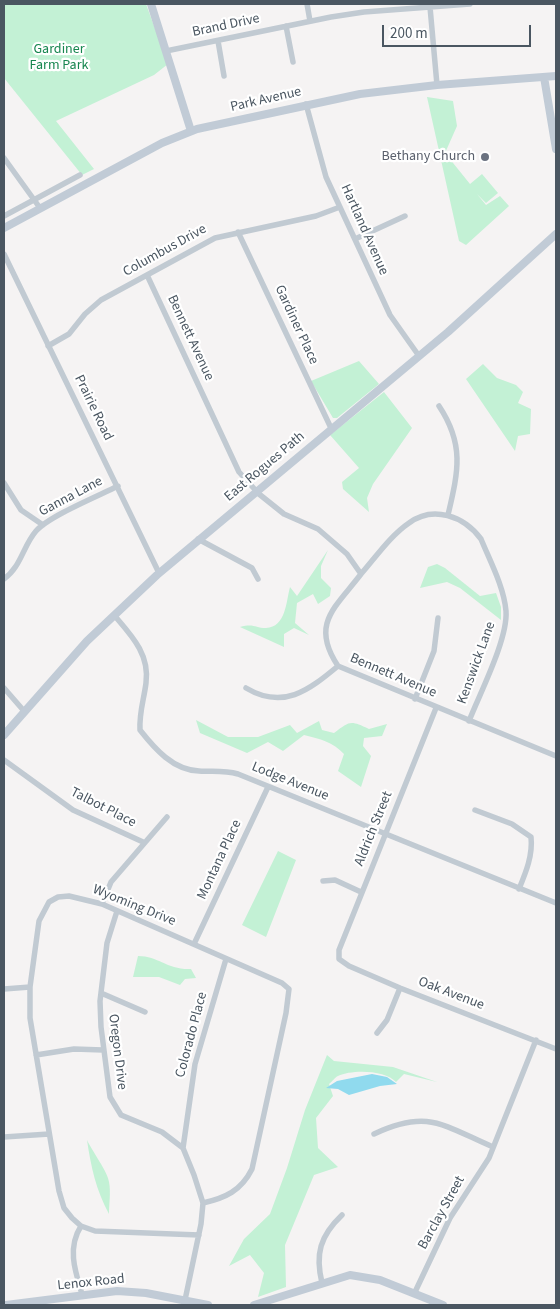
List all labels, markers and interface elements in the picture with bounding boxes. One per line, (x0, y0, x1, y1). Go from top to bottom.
street label: Brand Drive (191, 11, 261, 41)
scale bar (385, 15, 534, 47)
text: 200 m (390, 23, 428, 44)
park label: Gardiner Farm Park (30, 42, 88, 74)
street label: Park Avenue (229, 84, 303, 116)
place label: Bethany Church (382, 149, 475, 165)
marker: Bethany Church (479, 151, 491, 163)
street label: Hartland Avenue (336, 182, 392, 278)
street label: Columbus Drive (120, 221, 210, 281)
street label: Gardiner Place (270, 283, 322, 367)
street label: Bennett Avenue (163, 293, 217, 383)
street label: Prairie Road (70, 372, 116, 444)
street label: East Rogues Path (221, 428, 309, 506)
street label: Ganna Lane (36, 473, 106, 521)
street label: Kenswick Lane (454, 619, 500, 707)
street label: Bennett Avenue (347, 650, 439, 702)
street label: Lodge Avenue (249, 759, 331, 805)
street label: Talbot Place (67, 784, 139, 832)
street label: Aldrich Street (351, 789, 397, 869)
street label: Montana Place (194, 817, 246, 903)
street label: Wyoming Drive (90, 882, 178, 930)
street label: Oak Avenue (416, 974, 486, 1014)
street label: Colorado Place (172, 990, 212, 1080)
street label: Oregon Drive (104, 1013, 130, 1091)
street label: Barclay Street (415, 1173, 469, 1253)
street label: Lenox Road (56, 1271, 126, 1295)

